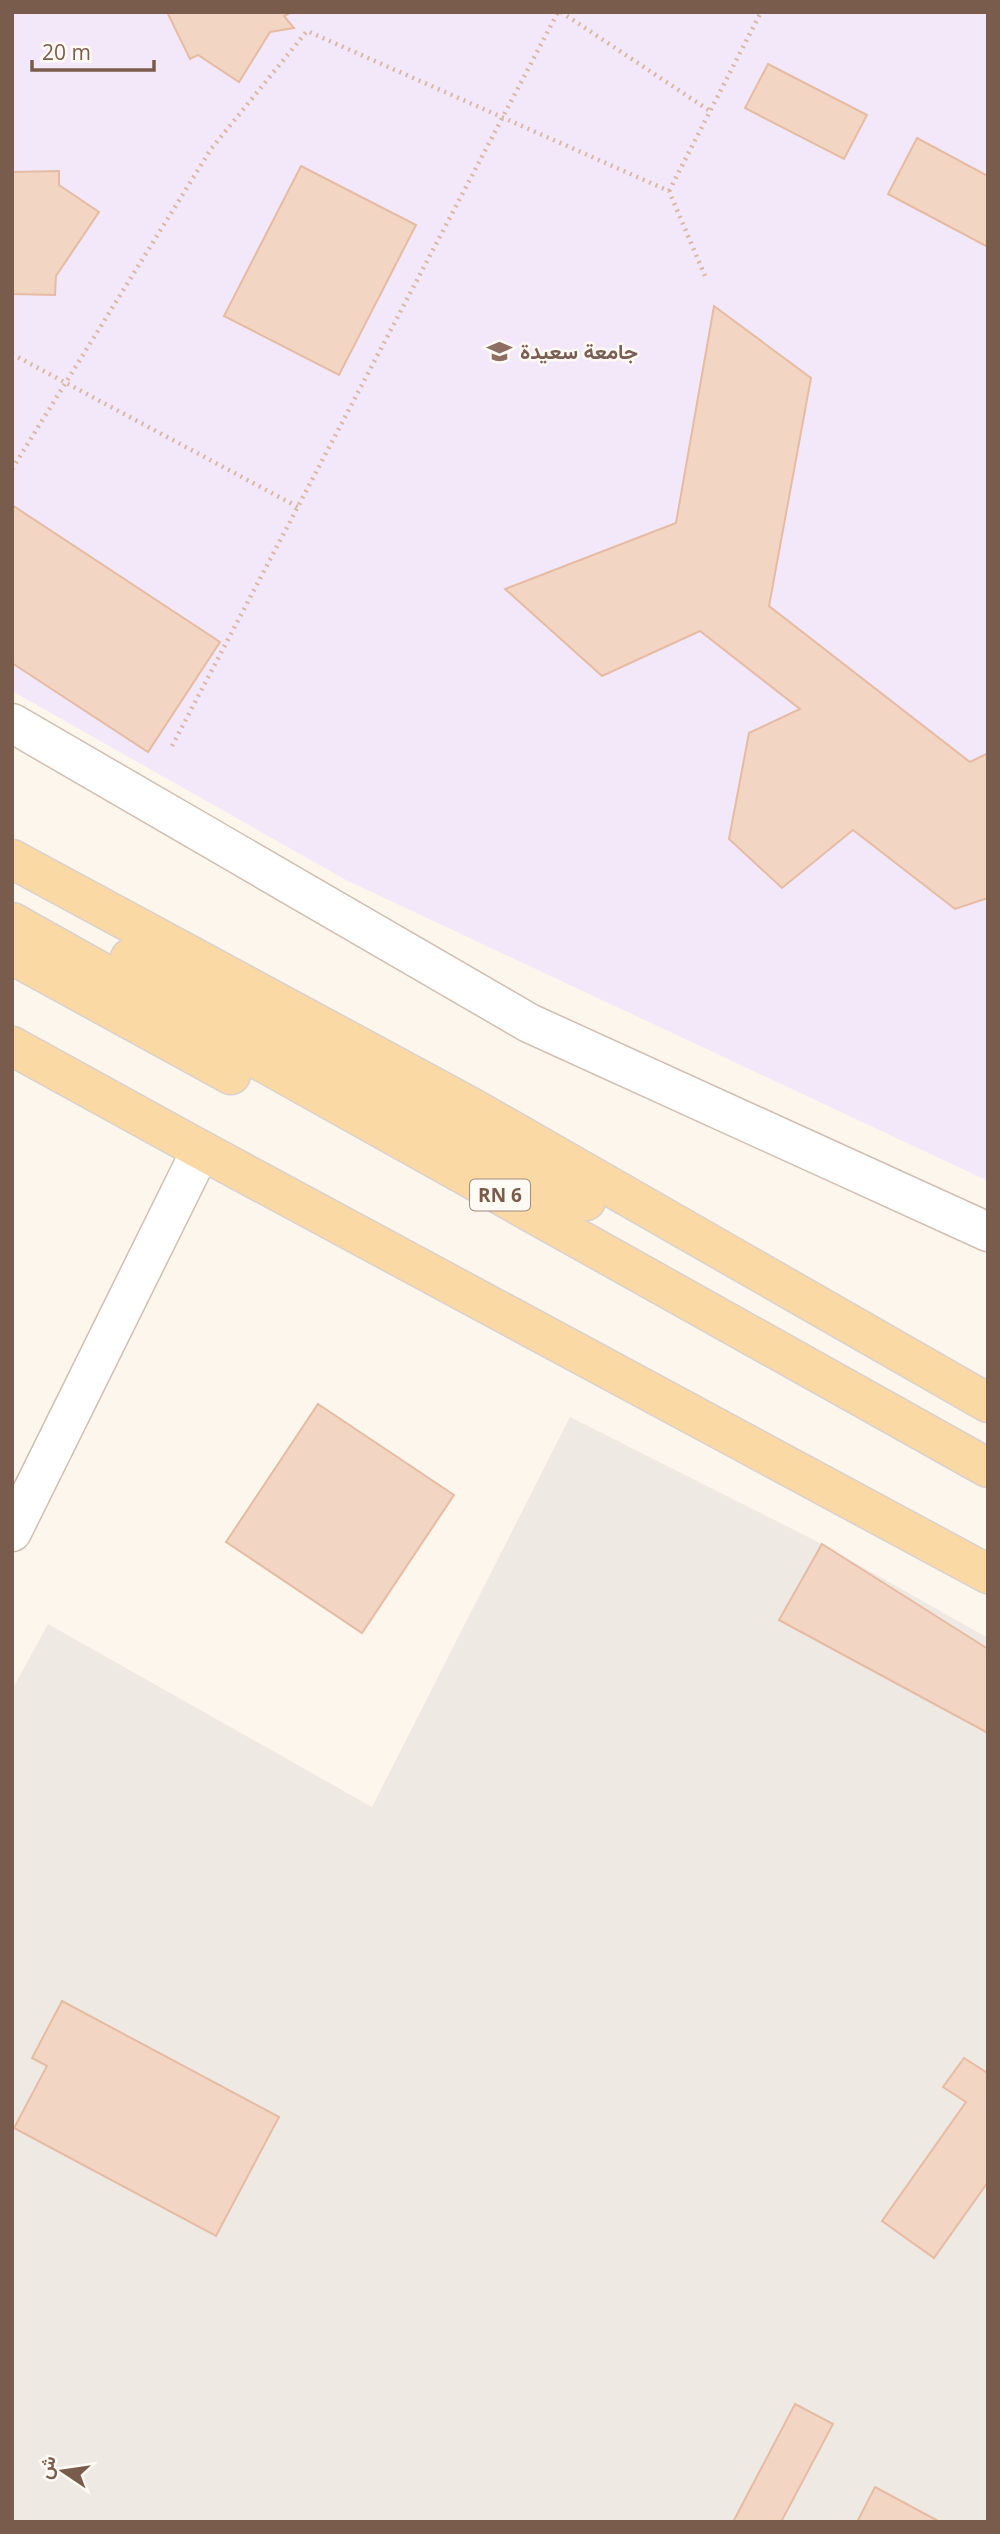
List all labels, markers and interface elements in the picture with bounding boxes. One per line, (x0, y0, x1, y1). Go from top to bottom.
scale bar (32, 28, 154, 72)
text: 20 m (42, 38, 91, 66)
place label: جامعة سعيدة (520, 337, 638, 365)
school or university icon: جامعة سعيدة (486, 338, 514, 366)
road number: RN 6 (470, 1180, 530, 1210)
north arrow (28, 2436, 98, 2506)
text: ش (31, 2453, 62, 2481)

